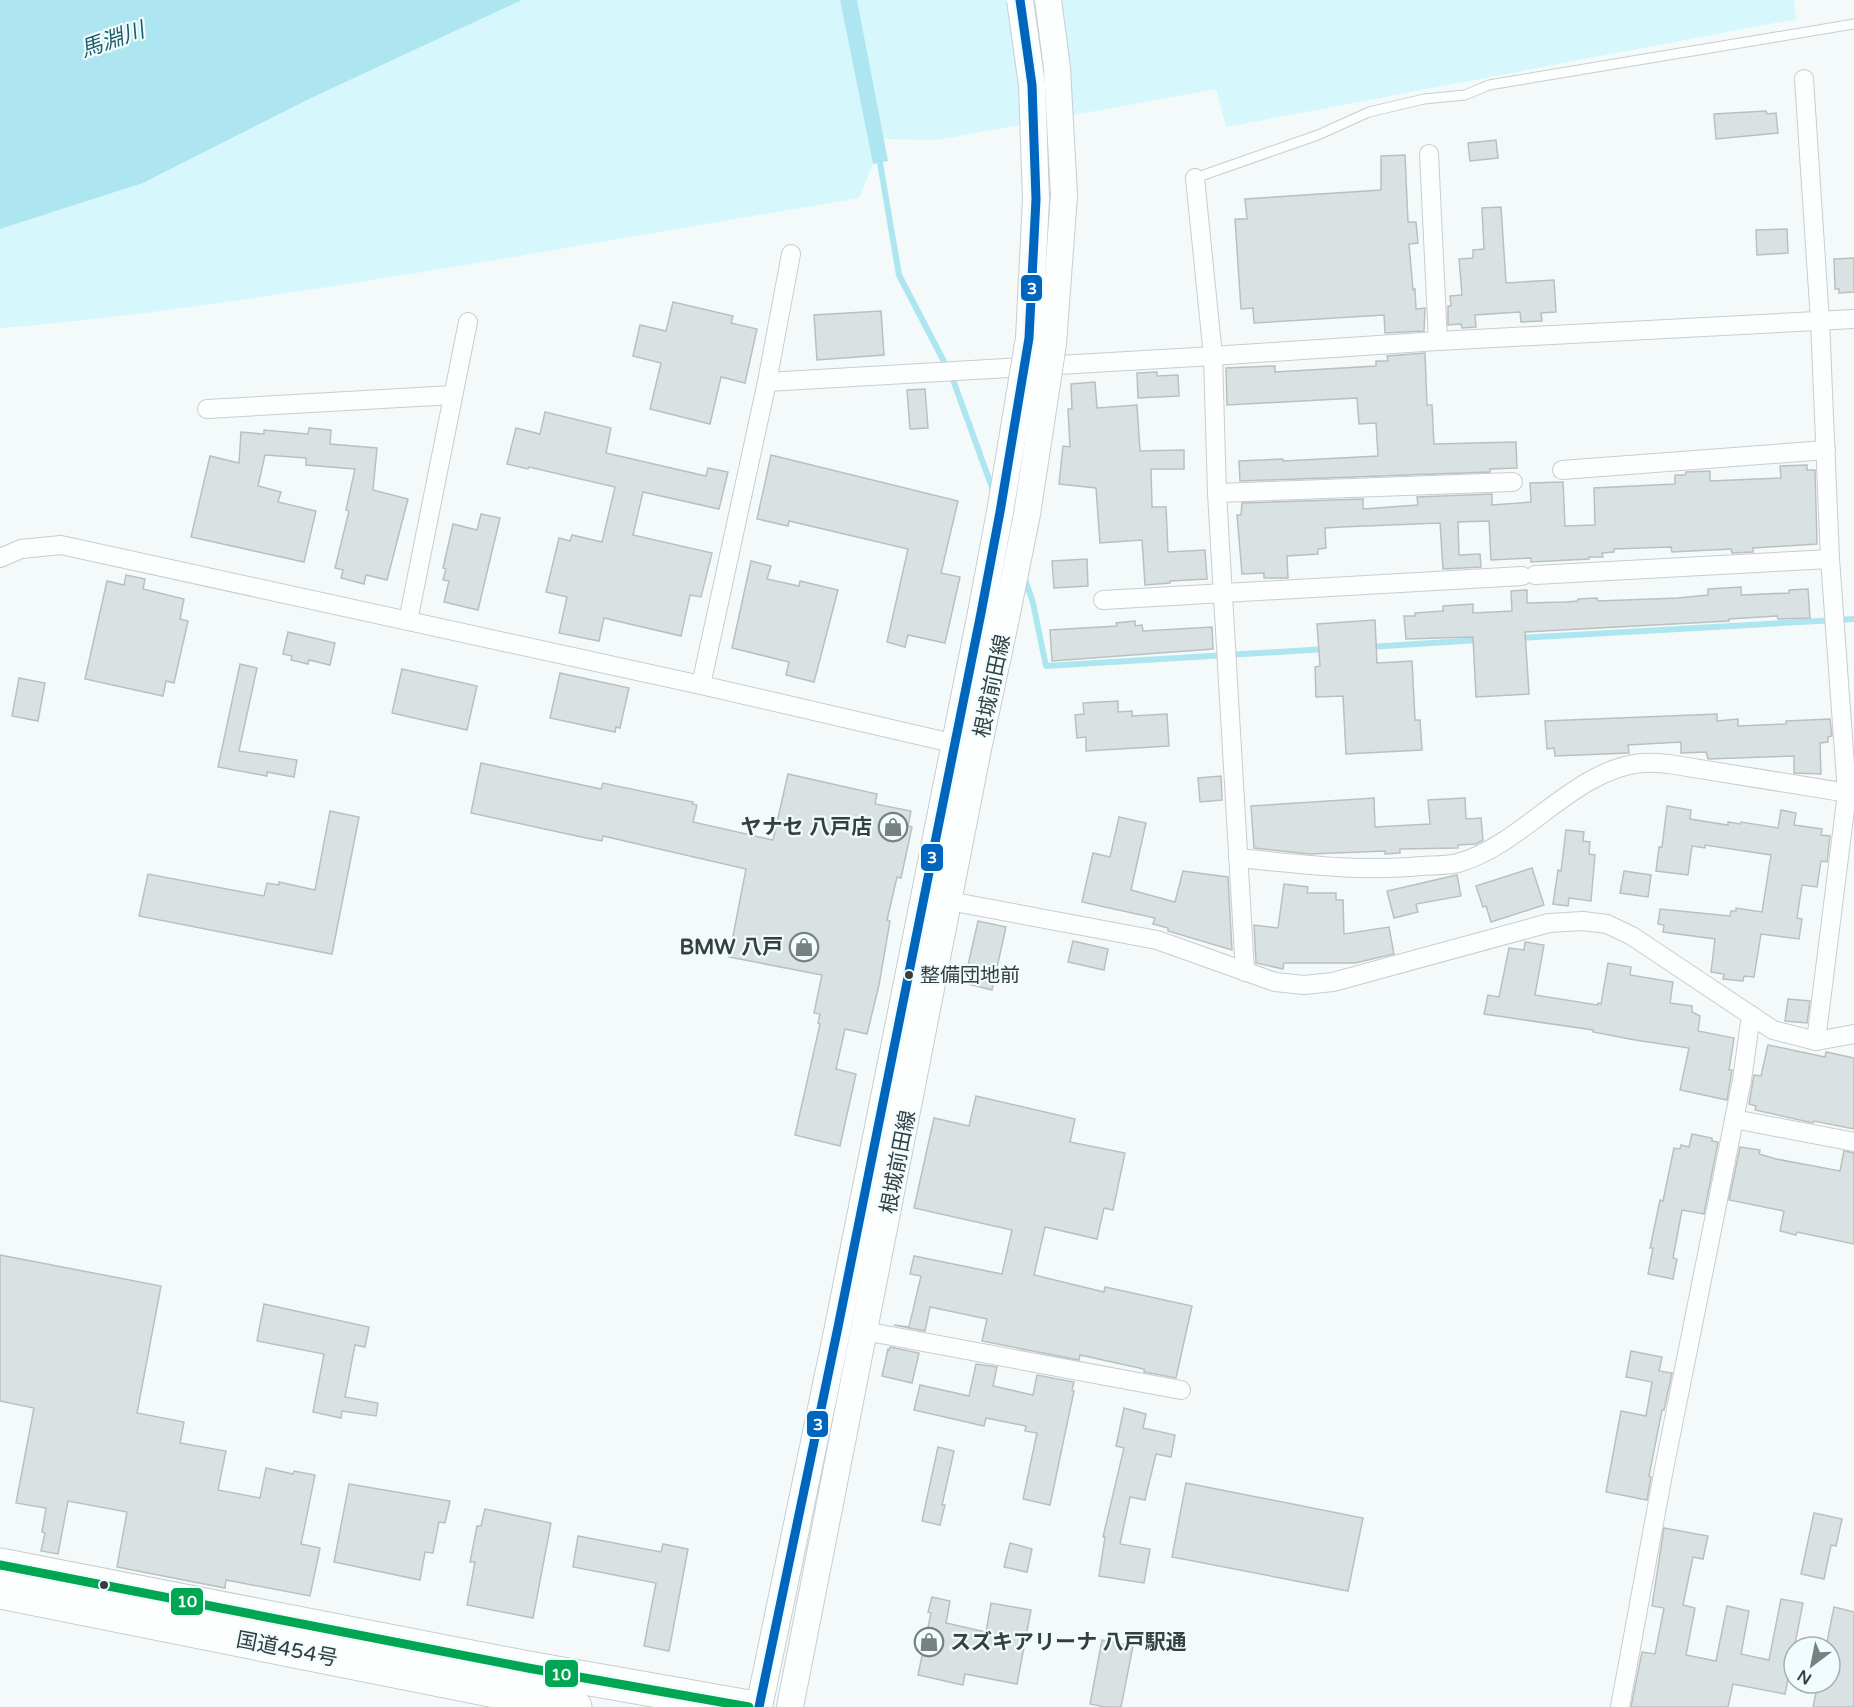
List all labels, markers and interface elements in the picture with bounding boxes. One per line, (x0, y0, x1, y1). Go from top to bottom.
water label: 馬淵川 (77, 16, 150, 63)
line badge: 3 (1020, 274, 1043, 302)
text: 3 (1027, 279, 1037, 299)
street label: 根城前田線 (969, 632, 1016, 740)
shop icon: ヤナセ 八戸店 (877, 811, 909, 843)
place label: ヤナセ 八戸店 (741, 815, 872, 840)
line badge: 3 (920, 843, 944, 872)
text: 3 (927, 848, 937, 868)
shop icon: BMW 八戸 (788, 931, 820, 963)
place label: BMW 八戸 (679, 935, 783, 960)
place label: 整備団地前 (920, 964, 1020, 988)
marker: 整備団地前 (903, 969, 915, 981)
street label: 根城前田線 (876, 1108, 921, 1216)
line badge: 3 (806, 1410, 829, 1438)
text: 3 (813, 1415, 823, 1435)
unlabelled marker (98, 1579, 110, 1591)
line badge: 10 (170, 1587, 204, 1616)
text: 10 (177, 1592, 197, 1612)
shop icon: スズキアリーナ 八戸駅通 (913, 1626, 945, 1658)
street label: 国道454号 (234, 1627, 340, 1672)
place label: スズキアリーナ 八戸駅通 (950, 1630, 1186, 1655)
north arrow (1782, 1635, 1842, 1695)
line badge: 10 (544, 1659, 579, 1688)
text: 10 (551, 1665, 571, 1685)
text: N (1794, 1665, 1815, 1689)

